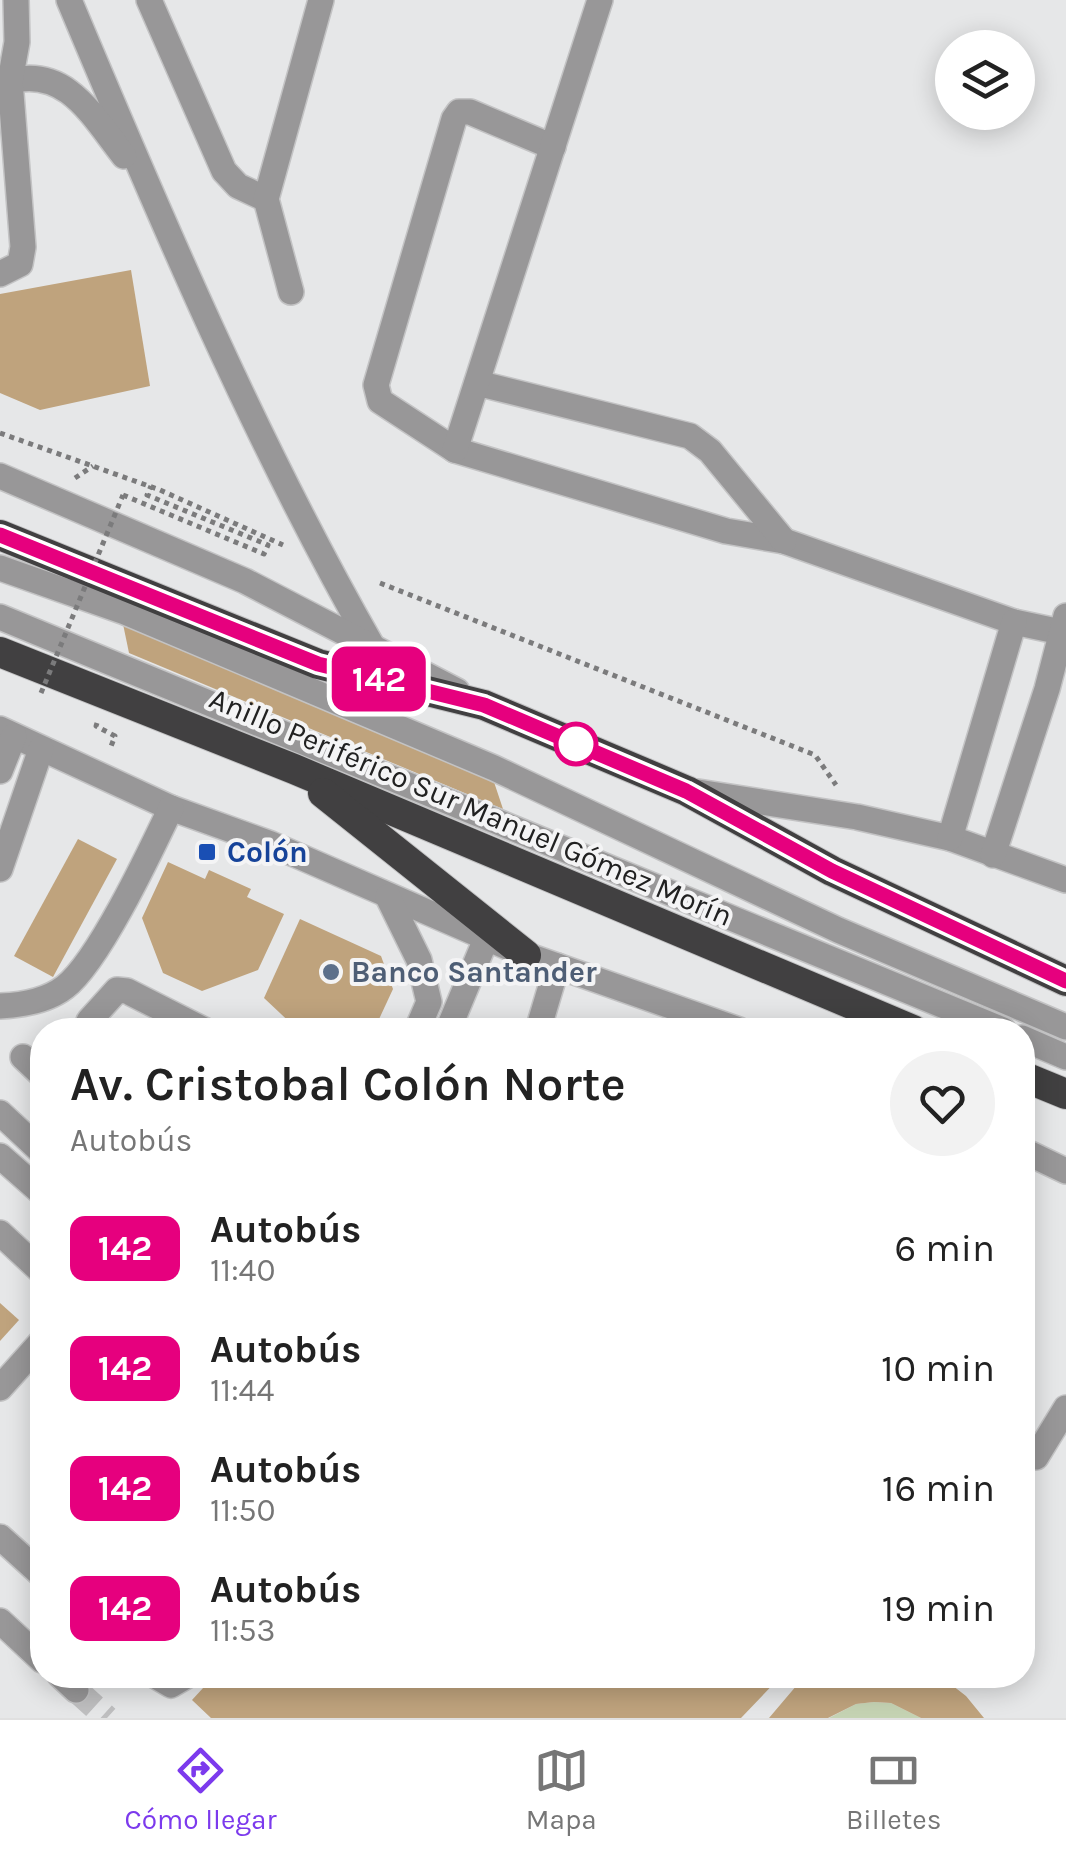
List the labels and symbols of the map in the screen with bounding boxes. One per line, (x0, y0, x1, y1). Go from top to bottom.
line badge: 142 (322, 646, 436, 712)
street label: Anillo Periférico Sur Manuel Gómez Morín (204, 680, 738, 934)
unlabelled marker (555, 723, 597, 765)
place label: Colón (227, 834, 308, 870)
marker: Colón (196, 841, 218, 863)
place label: Banco Santander (351, 954, 597, 990)
marker: Banco Santander (320, 961, 342, 983)

